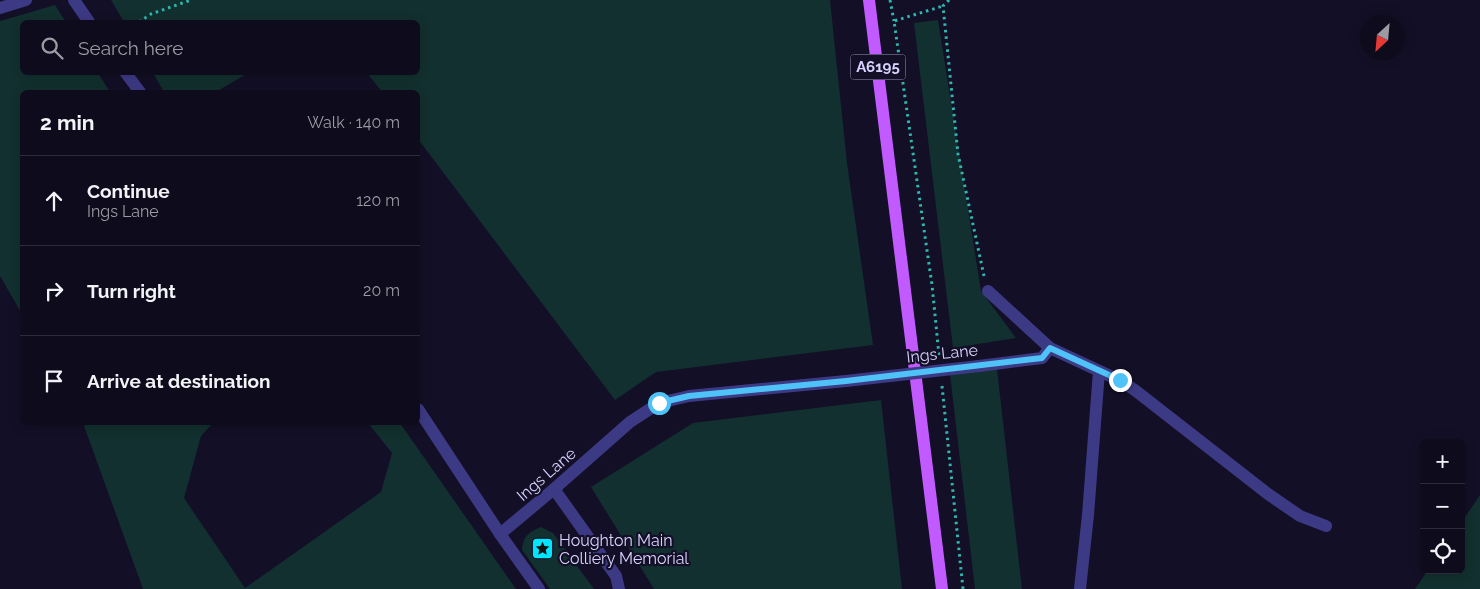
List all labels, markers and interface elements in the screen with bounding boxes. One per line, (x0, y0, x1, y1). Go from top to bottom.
north arrow (1360, 15, 1405, 60)
search box (20, 20, 420, 75)
icon: search (38, 34, 66, 62)
text: Search here (78, 37, 184, 59)
road number: A6195 (850, 54, 906, 80)
text: 2 min (40, 110, 94, 135)
text: Walk · 140 m (307, 113, 400, 132)
text: Continue (87, 180, 170, 202)
icon: ahead (40, 187, 68, 215)
text: 120 m (356, 191, 400, 210)
text: Ings Lane (87, 202, 159, 221)
icon: right (40, 277, 68, 305)
text: Turn right (87, 280, 176, 302)
text: 20 m (363, 281, 400, 300)
street label: Ings Lane (905, 340, 979, 367)
icon: arrive (40, 367, 68, 395)
route end (1109, 369, 1132, 392)
text: Arrive at destination (87, 370, 271, 392)
route start (648, 392, 671, 415)
map controls (1420, 439, 1465, 574)
button: + (1420, 439, 1465, 484)
street label: Ings Lane (513, 444, 580, 505)
button: − (1420, 484, 1465, 529)
button: locate (1420, 529, 1465, 574)
place label: Houghton Main Colliery Memorial (559, 531, 689, 568)
place icon: Houghton Main Colliery Memorial (531, 537, 555, 561)

